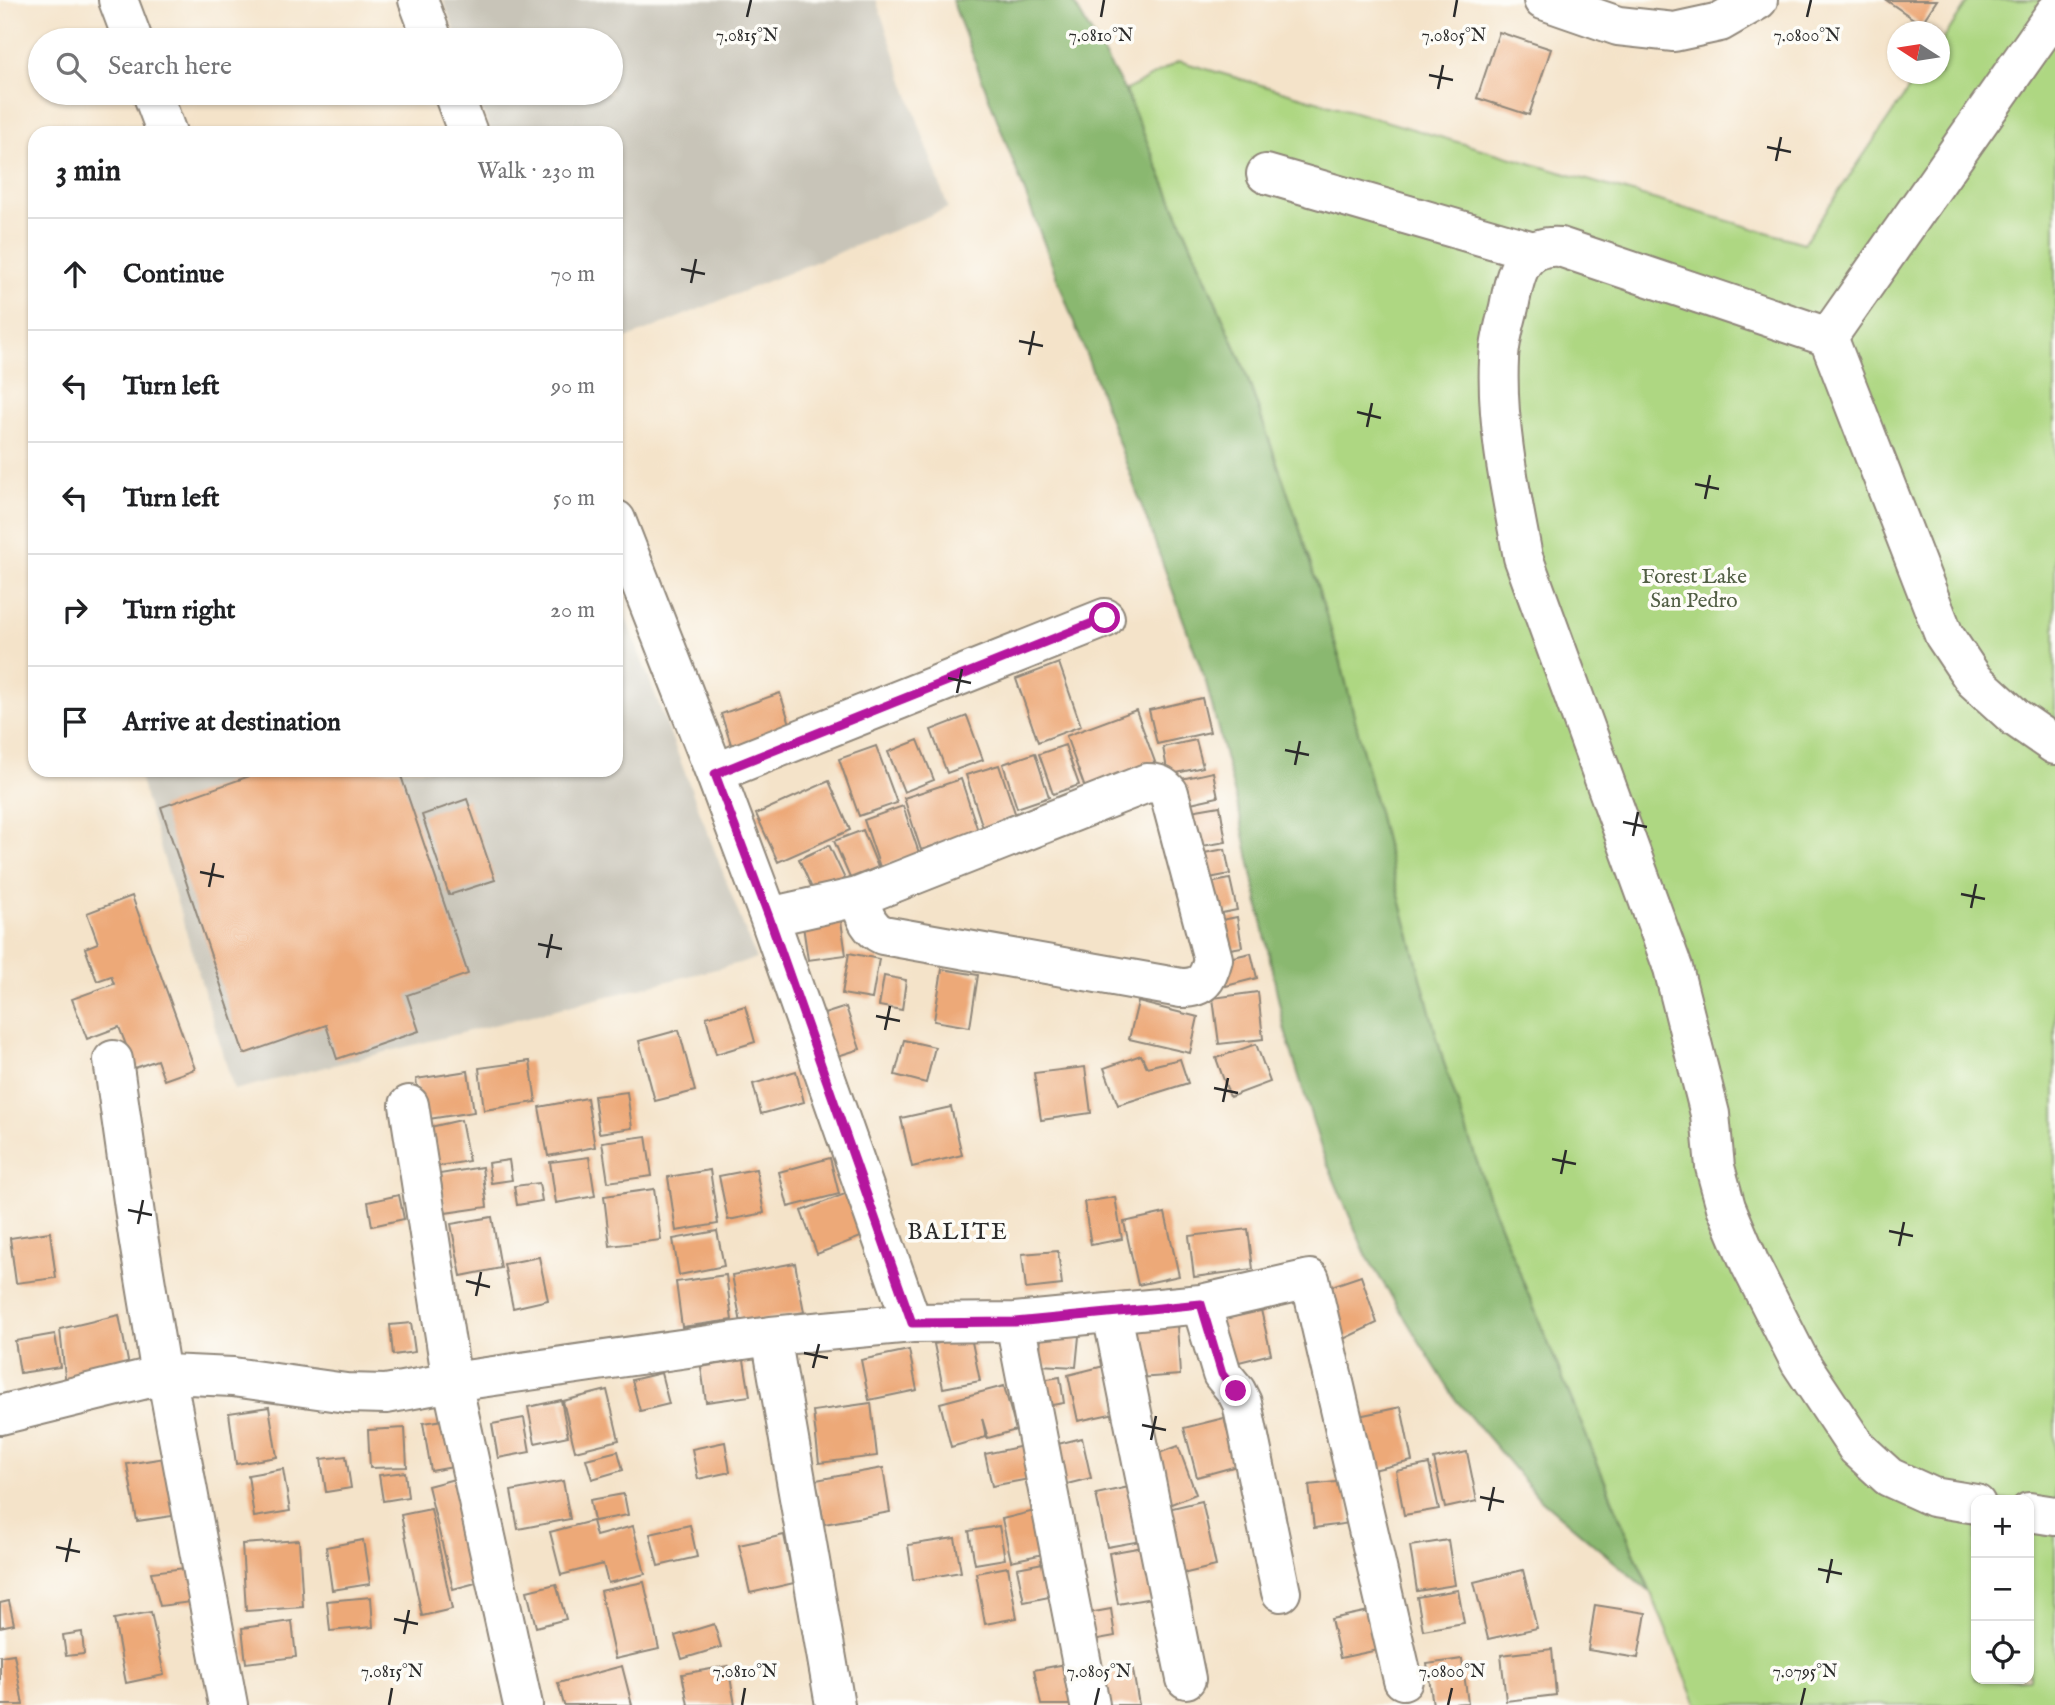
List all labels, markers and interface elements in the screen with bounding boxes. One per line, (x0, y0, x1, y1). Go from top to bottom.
north arrow (1887, 21, 1950, 84)
text: 7.0815°N (716, 25, 779, 48)
text: 7.0810°N (1069, 25, 1134, 48)
text: 7.0805°N (1422, 25, 1487, 48)
text: 7.0800°N (1773, 25, 1841, 48)
search box (28, 28, 623, 105)
icon: search (52, 48, 90, 86)
text: Search here (108, 50, 232, 83)
text: 3 min (56, 153, 121, 191)
text: Walk · 230 m (477, 157, 595, 186)
icon: ahead (56, 255, 94, 293)
text: Continue (123, 258, 224, 291)
text: 70 m (550, 260, 595, 289)
icon: left (56, 367, 94, 405)
text: Turn left (123, 370, 220, 403)
text: 90 m (551, 372, 595, 401)
icon: left (56, 479, 94, 517)
text: Turn left (123, 482, 220, 515)
text: 50 m (553, 484, 595, 513)
park label: Forest Lake San Pedro (1641, 564, 1747, 615)
icon: right (56, 591, 94, 629)
text: Turn right (123, 594, 236, 627)
text: 20 m (550, 596, 595, 625)
route start (1089, 602, 1120, 633)
icon: arrive (56, 703, 94, 741)
text: Arrive at destination (123, 706, 341, 739)
district label: BALITE (907, 1218, 1009, 1247)
route end (1220, 1375, 1251, 1406)
map controls (1971, 1495, 2034, 1684)
button: + (1971, 1495, 2034, 1558)
button: − (1971, 1558, 2034, 1621)
button: locate (1971, 1621, 2034, 1684)
text: 7.0815°N (361, 1661, 424, 1684)
text: 7.0810°N (713, 1661, 778, 1684)
text: 7.0805°N (1067, 1661, 1132, 1684)
text: 7.0800°N (1418, 1661, 1486, 1684)
text: 7.0795°N (1772, 1661, 1838, 1684)

